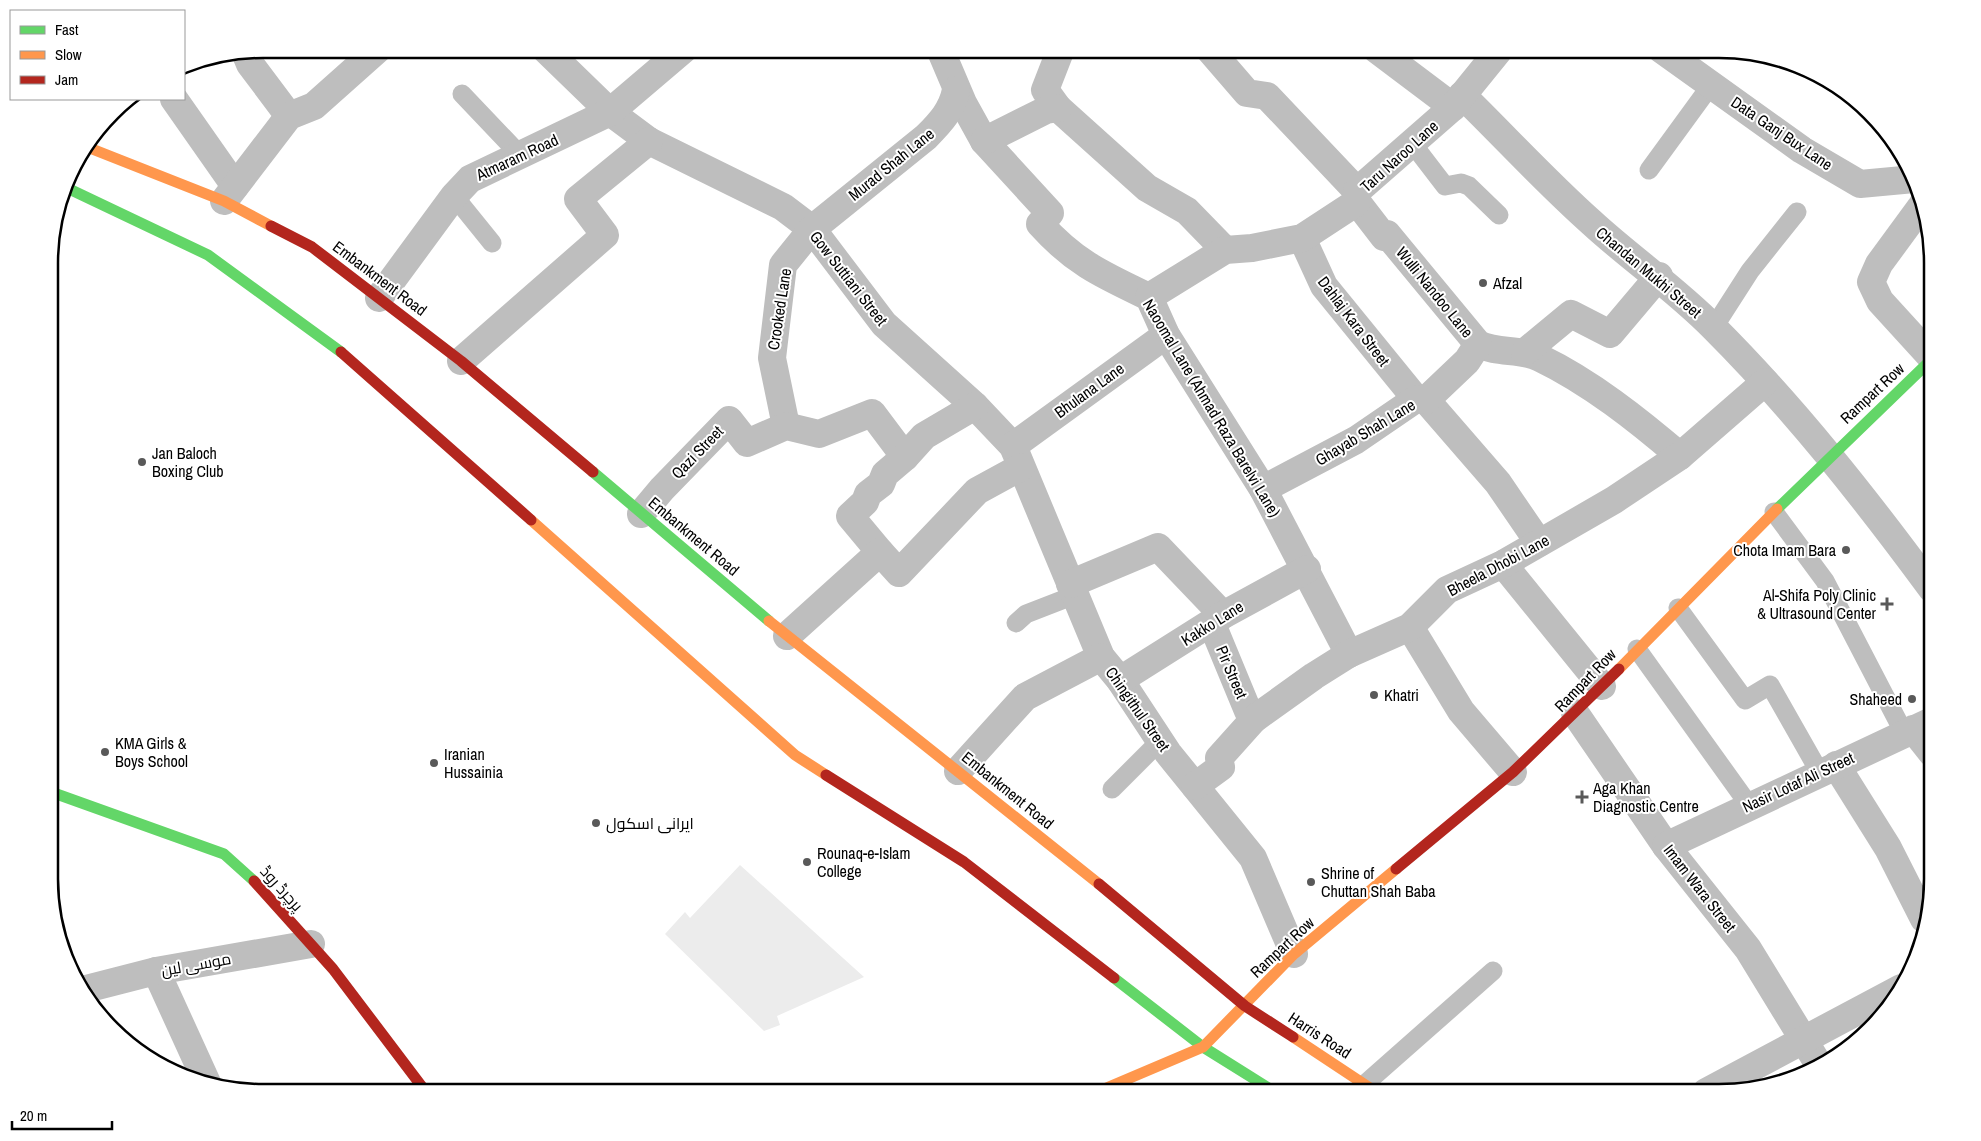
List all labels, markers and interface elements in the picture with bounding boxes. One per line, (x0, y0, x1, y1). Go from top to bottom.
legend (10, 10, 185, 100)
text: Fast (55, 19, 79, 40)
text: Slow (55, 44, 82, 65)
text: Jam (55, 69, 78, 90)
street label: Data Ganj Bux Lane (1727, 91, 1837, 175)
street label: Taru Naroo Lane (1355, 115, 1443, 197)
street label: Murad Shah Lane (844, 123, 938, 205)
street label: Atmaram Road (471, 128, 562, 186)
street label: Chandan Mukhi Street (1592, 221, 1707, 323)
street label: Gow Suttiani Street (805, 226, 893, 330)
street label: Embankment Road (329, 235, 431, 321)
street label: Wulli Nandoo Lane (1391, 242, 1479, 342)
street label: Crooked Lane (762, 267, 796, 351)
street label: Dahlaj Kara Street (1313, 272, 1395, 371)
place label: Afzal (1492, 272, 1522, 294)
marker: Afzal (1477, 277, 1489, 289)
street label: Naoomal Lane (Ahmad Raza Barelvi Lane) (1138, 295, 1286, 521)
street label: Bhulana Lane (1050, 357, 1128, 423)
street label: Rampart Row (1835, 357, 1909, 428)
street label: Ghayab Shah Lane (1311, 393, 1419, 471)
street label: Qazi Street (666, 420, 728, 484)
place label: Jan Baloch Boxing Club (152, 442, 223, 482)
marker: Jan Baloch Boxing Club (136, 456, 148, 468)
street label: Embankment Road (644, 491, 744, 581)
street label: Bheela Dhobi Lane (1443, 529, 1553, 601)
place label: Chota Imam Bara (1733, 539, 1837, 561)
marker: Chota Imam Bara (1840, 544, 1852, 556)
place label: Al-Shifa Poly Clinic & Ultrasound Center (1757, 584, 1877, 624)
street label: Kakko Lane (1177, 595, 1247, 651)
marker: Al-Shifa Poly Clinic & Ultrasound Center (1880, 597, 1894, 611)
street label: Pir Street (1211, 642, 1253, 702)
street label: Rampart Row (1549, 643, 1621, 716)
street label: Chingithul Street (1101, 662, 1175, 756)
place label: Khatri (1384, 684, 1419, 706)
place label: Shaheed (1849, 688, 1902, 710)
marker: Khatri (1368, 689, 1380, 701)
marker: Shaheed (1906, 693, 1918, 705)
place label: KMA Girls & Boys School (115, 732, 188, 772)
place label: Iranian Hussainia (444, 743, 504, 783)
marker: KMA Girls & Boys School (99, 746, 111, 758)
street label: Embankment Road (957, 746, 1059, 834)
street label: Nasir Lotaf Ali Street (1738, 746, 1858, 818)
marker: Iranian Hussainia (428, 757, 440, 769)
place label: Aga Khan Diagnostic Centre (1592, 777, 1699, 817)
marker: Aga Khan Diagnostic Centre (1575, 790, 1589, 804)
place label: ایرانی اسکول (606, 812, 694, 834)
marker: ایرانی اسکول (590, 817, 602, 829)
street label: Imam Wara Street (1659, 839, 1742, 937)
place label: Rounaq-e-Islam College (817, 842, 910, 882)
marker: Rounaq-e-Islam College (801, 856, 813, 868)
street label: پرچرڈ روڈ (255, 860, 309, 917)
place label: Shrine of Chuttan Shah Baba (1321, 862, 1436, 902)
marker: Shrine of Chuttan Shah Baba (1305, 876, 1317, 888)
street label: Rampart Row (1245, 911, 1319, 982)
street label: موسی لین (159, 947, 233, 981)
street label: Harris Road (1284, 1007, 1356, 1063)
scale bar (12, 1098, 112, 1130)
text: 20 m (20, 1105, 47, 1126)

